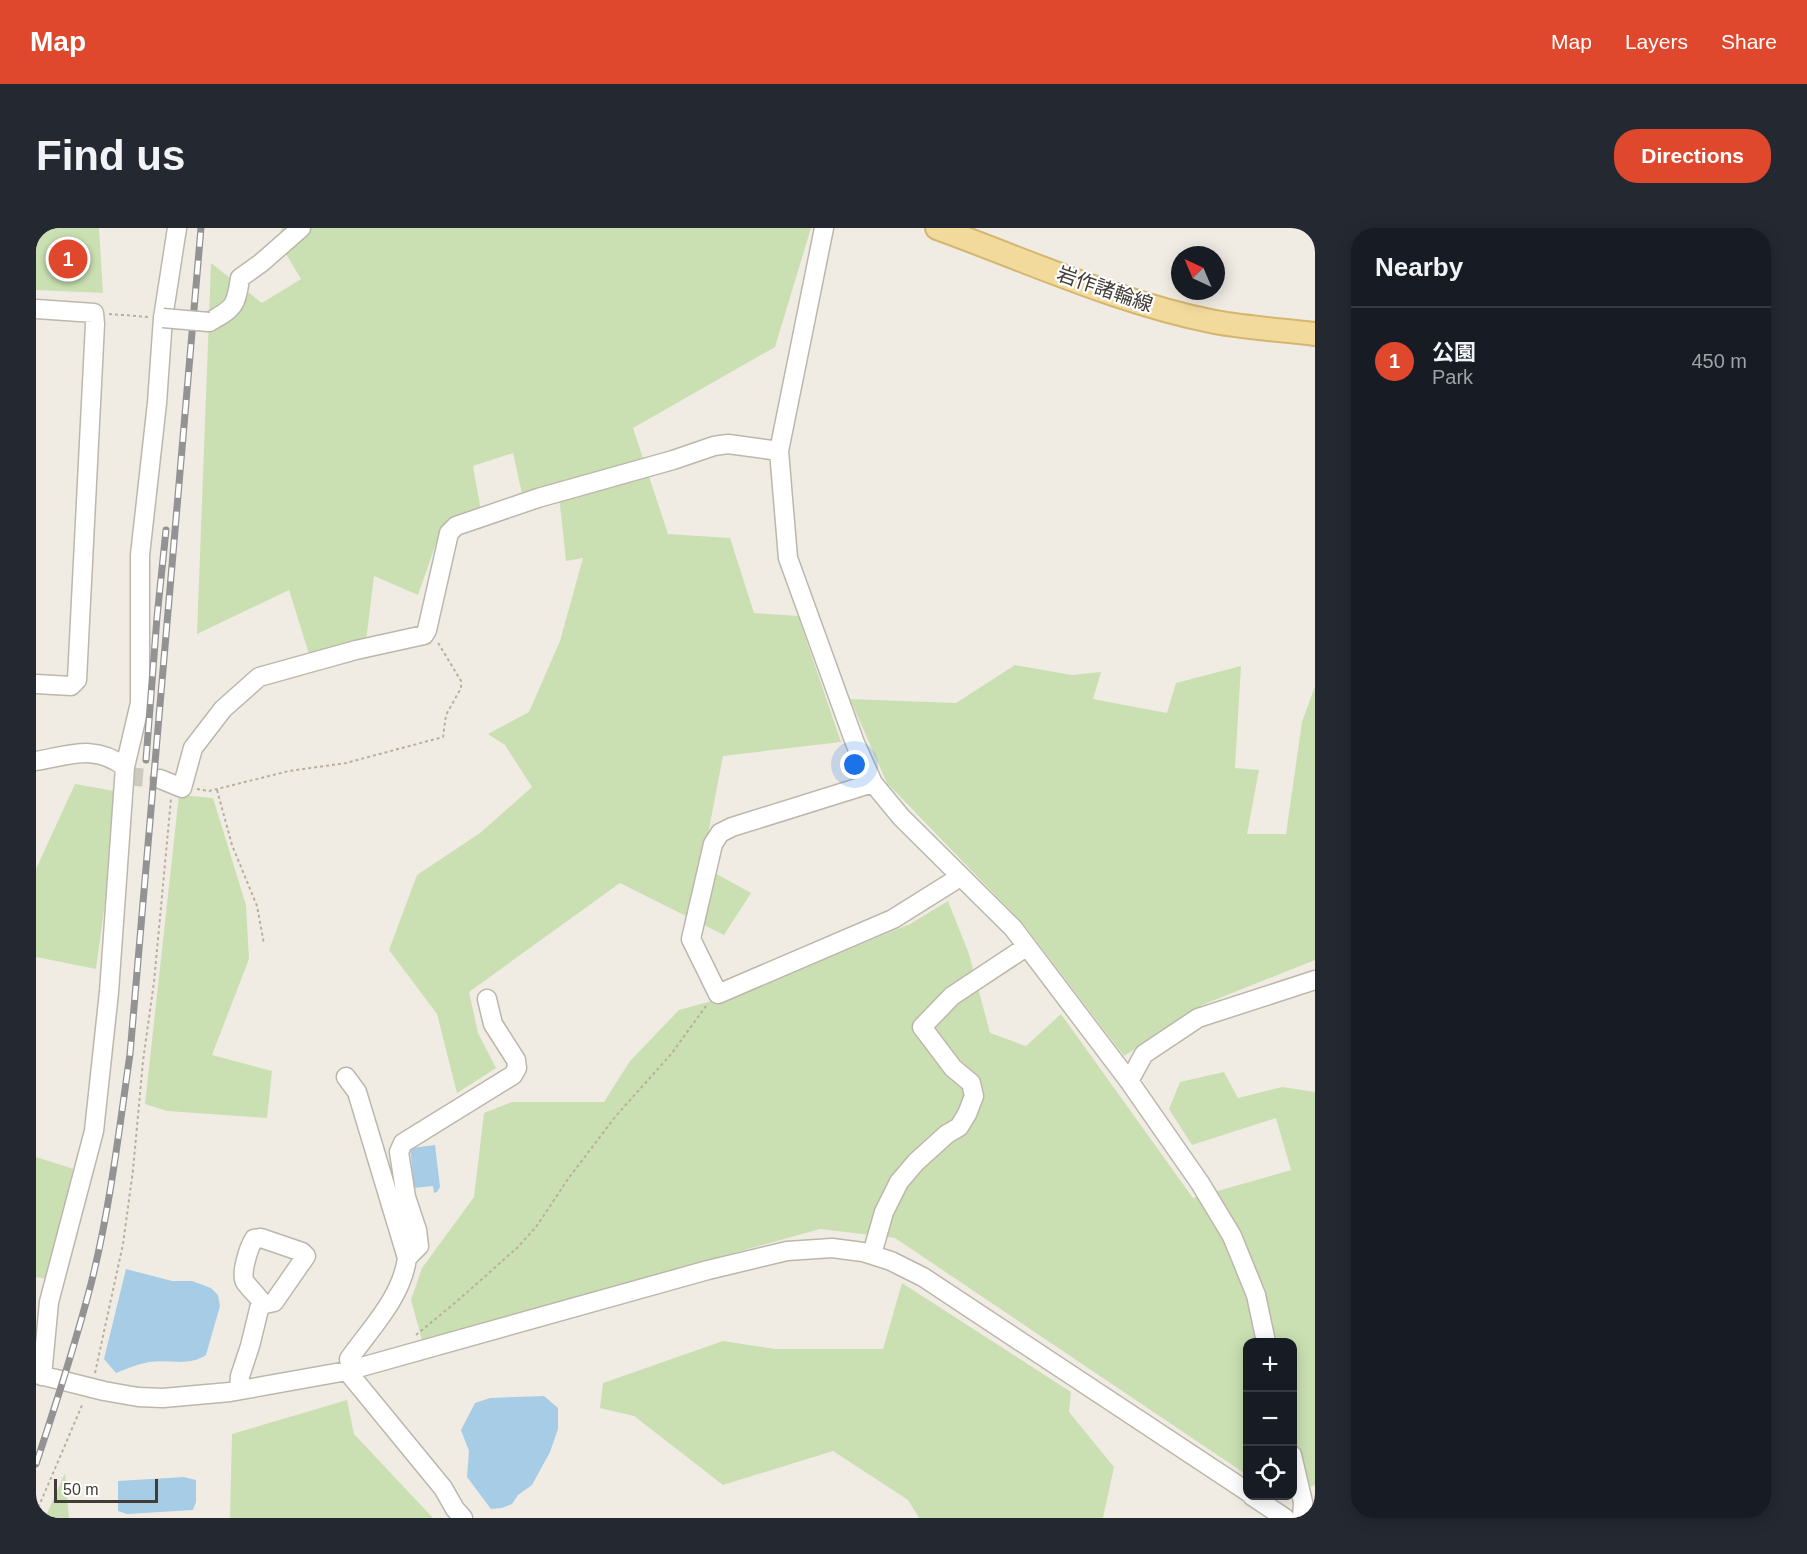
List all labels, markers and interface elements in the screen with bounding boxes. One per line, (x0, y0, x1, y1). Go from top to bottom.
text: Map (30, 26, 86, 57)
text: Map (1551, 30, 1592, 53)
text: Layers (1625, 30, 1688, 53)
text: Share (1721, 30, 1777, 53)
button: Directions (1614, 129, 1771, 183)
text: Find us (36, 132, 185, 179)
pin: 1 (48, 237, 87, 282)
north arrow (1171, 246, 1225, 300)
text: Nearby (1375, 252, 1463, 282)
street label: 岩作諸輪線 (1054, 262, 1156, 316)
text: 公園 (1432, 340, 1476, 365)
text: 1 (1389, 350, 1400, 372)
text: 450 m (1691, 350, 1747, 372)
text: Park (1432, 366, 1473, 388)
your location (840, 750, 869, 779)
map controls (1243, 1338, 1297, 1500)
button: + (1243, 1338, 1297, 1392)
button: − (1243, 1392, 1297, 1446)
button: locate (1243, 1446, 1297, 1500)
scale bar (54, 1476, 158, 1504)
text: 50 m (63, 1481, 99, 1498)

